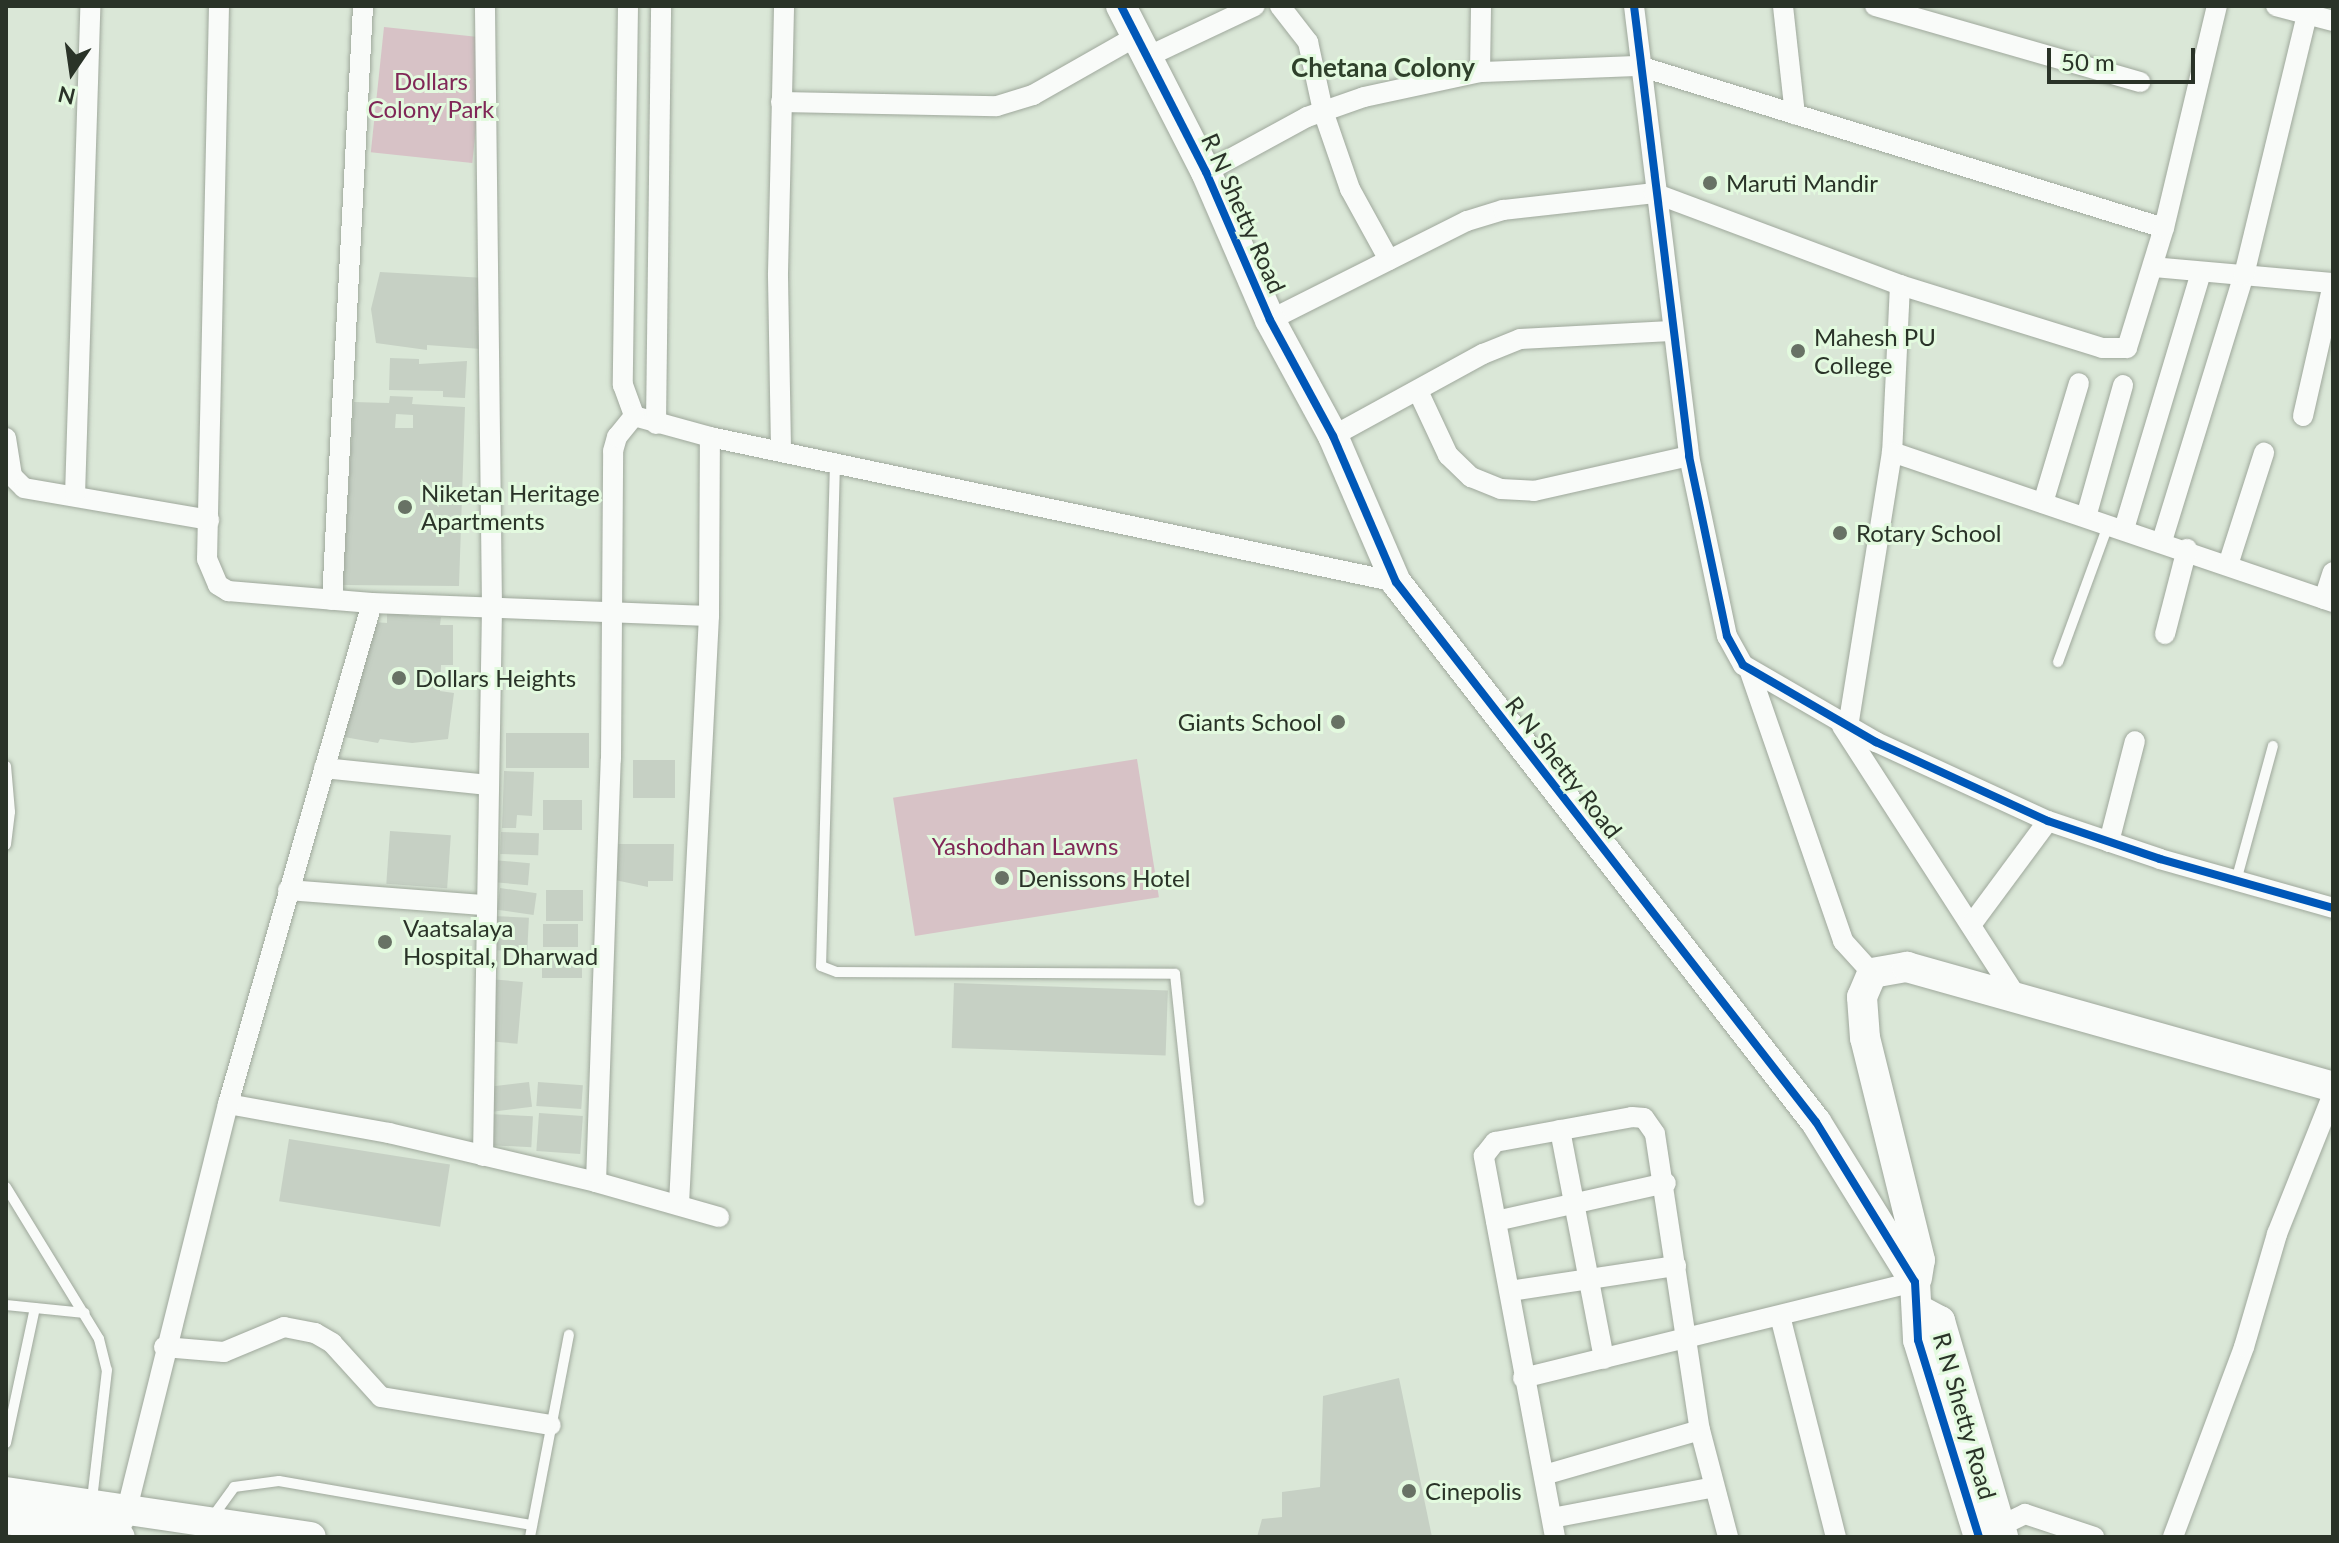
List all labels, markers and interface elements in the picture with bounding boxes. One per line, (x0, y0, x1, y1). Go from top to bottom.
north arrow (32, 32, 112, 112)
scale bar (2051, 32, 2199, 82)
text: 50 m (2061, 47, 2115, 76)
district label: Chetana Colony (1291, 52, 1475, 84)
park label: Dollars Colony Park (367, 67, 495, 123)
text: N (55, 81, 78, 111)
street label: R N Shetty Road (1196, 128, 1292, 298)
place label: Maruti Mandir (1726, 169, 1878, 197)
marker: Maruti Mandir (1701, 174, 1719, 192)
place label: Mahesh PU College (1814, 323, 1936, 379)
marker: Mahesh PU College (1789, 342, 1807, 360)
place label: Niketan Heritage Apartments (421, 479, 600, 535)
marker: Niketan Heritage Apartments (396, 498, 414, 516)
place label: Rotary School (1856, 519, 2002, 547)
marker: Rotary School (1831, 524, 1849, 542)
place label: Dollars Heights (415, 664, 576, 692)
marker: Dollars Heights (390, 669, 408, 687)
street label: R N Shetty Road (1500, 690, 1628, 844)
place label: Giants School (1178, 708, 1322, 736)
marker: Giants School (1329, 713, 1347, 731)
park label: Yashodhan Lawns (932, 832, 1118, 860)
place label: Denissons Hotel (1018, 864, 1190, 892)
marker: Denissons Hotel (993, 869, 1011, 887)
place label: Vaatsalaya Hospital, Dharwad (403, 914, 598, 970)
marker: Vaatsalaya Hospital, Dharwad (374, 931, 396, 953)
street label: R N Shetty Road (1927, 1329, 2003, 1503)
place label: Cinepolis (1425, 1477, 1522, 1505)
marker: Cinepolis (1400, 1482, 1418, 1500)

